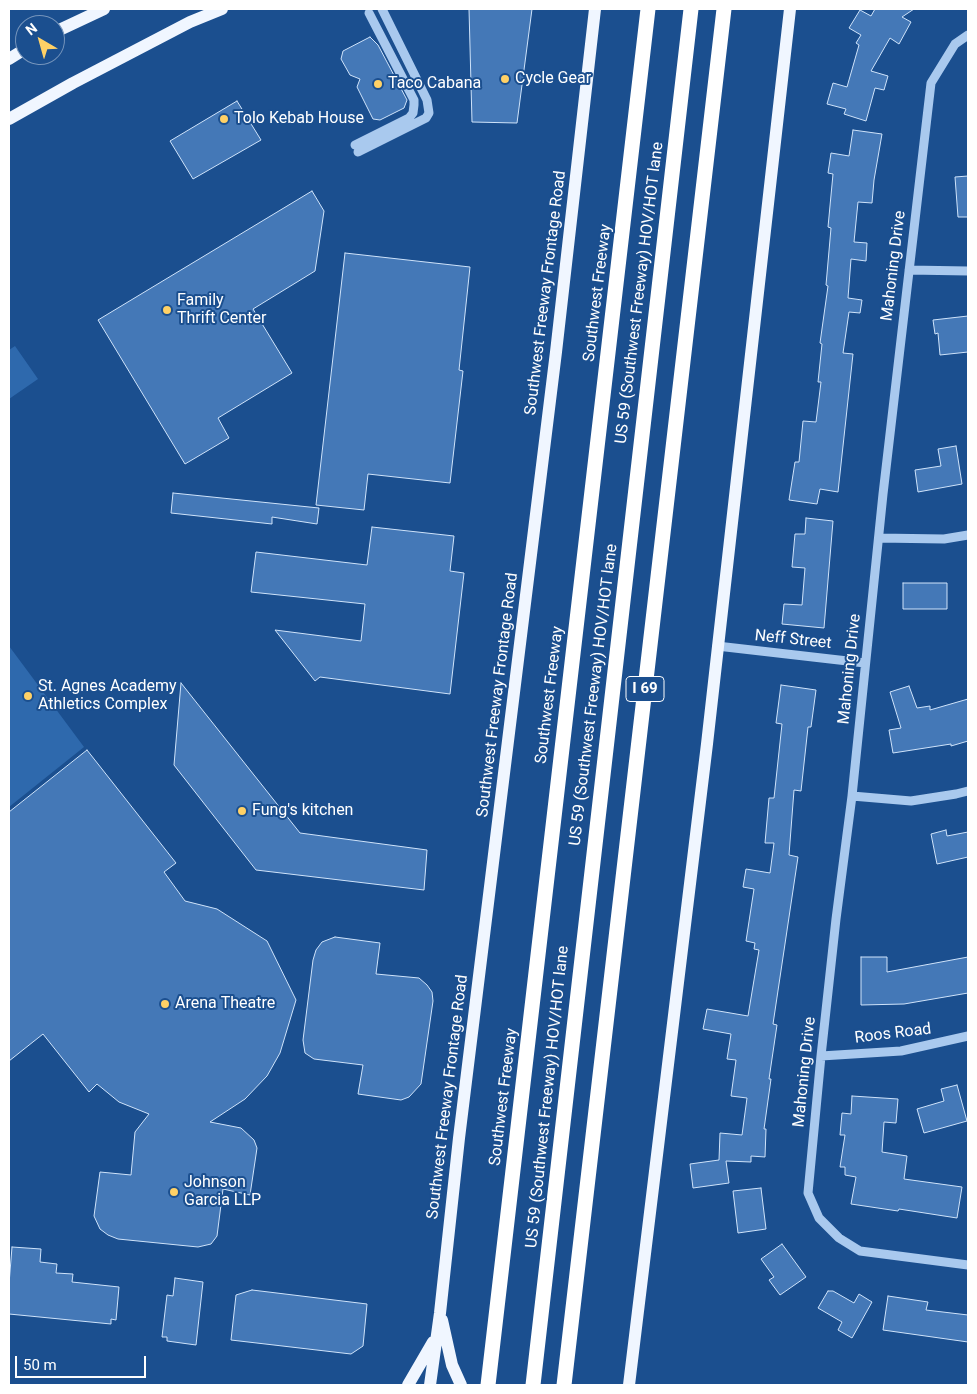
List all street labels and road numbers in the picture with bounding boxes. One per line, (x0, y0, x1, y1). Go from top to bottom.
street label: US 59 (Southwest Freeway) HOV/HOT lane (612, 141, 668, 445)
street label: Southwest Freeway Frontage Road (521, 170, 571, 416)
street label: Mahoning Drive (878, 210, 910, 322)
street label: Southwest Freeway (580, 223, 616, 363)
street label: US 59 (Southwest Freeway) HOV/HOT lane (566, 543, 622, 847)
street label: Southwest Freeway Frontage Road (473, 572, 523, 818)
street label: Mahoning Drive (835, 613, 865, 725)
street label: Southwest Freeway (532, 625, 568, 765)
street label: Neff Street (754, 626, 832, 654)
road number: I 69 (626, 676, 664, 702)
street label: US 59 (Southwest Freeway) HOV/HOT lane (523, 945, 573, 1249)
street label: Southwest Freeway Frontage Road (423, 974, 473, 1220)
street label: Mahoning Drive (790, 1016, 820, 1128)
street label: Roos Road (854, 1020, 932, 1048)
street label: Southwest Freeway (486, 1027, 522, 1167)

